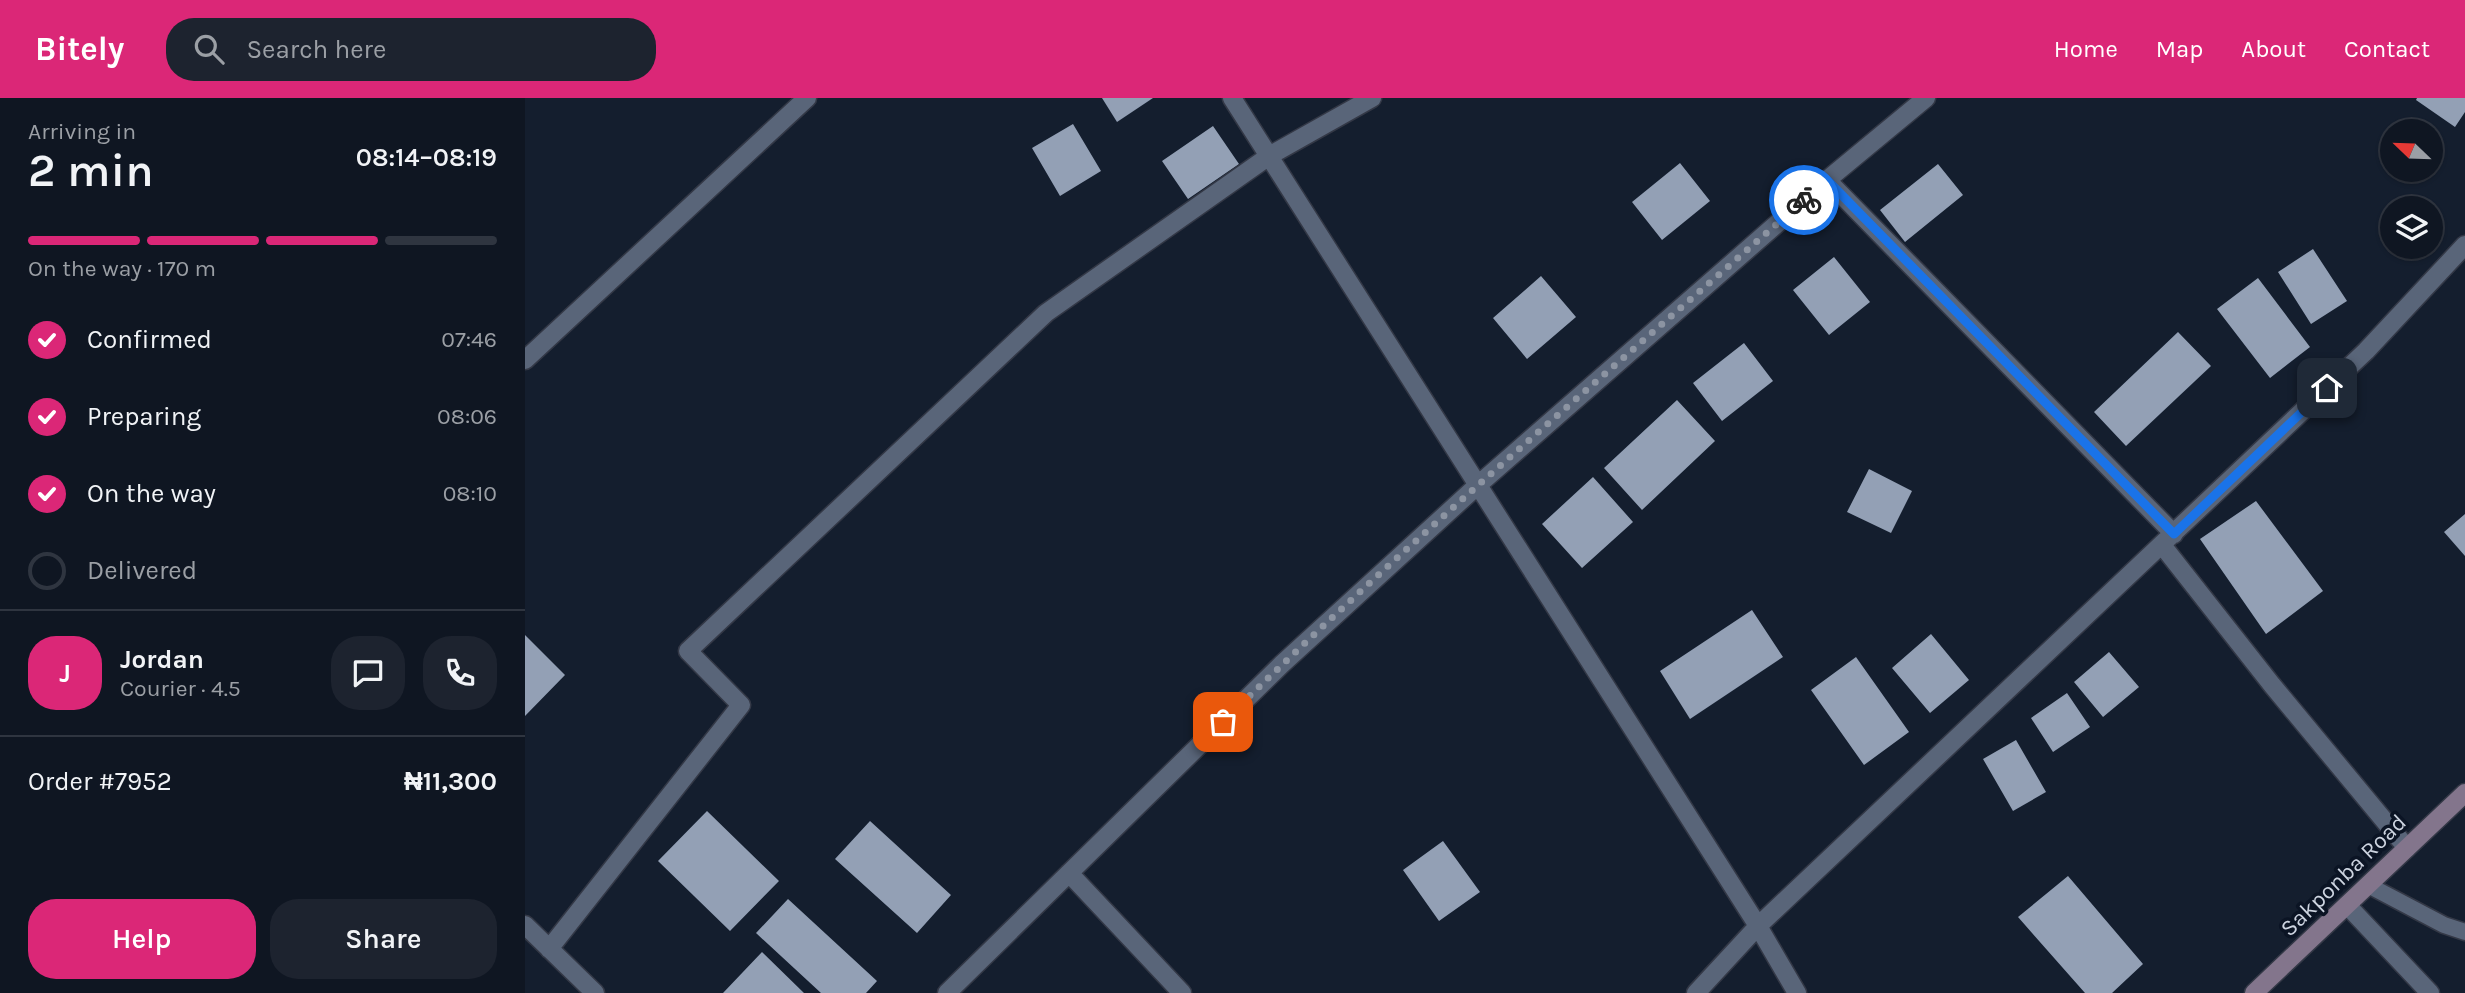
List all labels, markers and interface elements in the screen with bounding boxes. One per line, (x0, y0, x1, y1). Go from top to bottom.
search box (166, 18, 656, 81)
text: Bitely (35, 30, 124, 68)
icon: search (190, 30, 228, 68)
text: Search here (246, 34, 386, 65)
text: Home (2054, 35, 2118, 63)
text: Map (2156, 35, 2203, 63)
text: About (2241, 35, 2306, 63)
text: Contact (2344, 35, 2430, 63)
text: Arriving in (28, 118, 136, 145)
north arrow (2380, 119, 2443, 182)
map controls (2380, 119, 2443, 259)
text: 08:14–08:19 (356, 142, 497, 173)
text: 2 min (28, 144, 154, 198)
courier (1769, 165, 1839, 235)
icon: bike (1785, 181, 1823, 219)
button: layers (2380, 196, 2443, 259)
text: On the way · 170 m (28, 255, 216, 282)
icon: check (28, 321, 66, 359)
text: Confirmed (87, 324, 212, 355)
text: 07:46 (441, 326, 497, 353)
pin (2297, 358, 2357, 418)
icon: home (2308, 369, 2346, 407)
icon: check (28, 398, 66, 436)
text: Preparing (87, 401, 201, 432)
text: 08:06 (437, 403, 497, 430)
icon: check (28, 475, 66, 513)
text: On the way (87, 478, 216, 509)
text: 08:10 (443, 480, 497, 507)
text: Delivered (87, 555, 197, 586)
button: chat (331, 636, 405, 710)
button: phone (423, 636, 497, 710)
text: Jordan (120, 644, 204, 675)
text: J (59, 658, 71, 689)
text: Courier · 4.5 (120, 675, 241, 702)
pin (1193, 692, 1253, 752)
icon: bag (1204, 703, 1242, 741)
text: Order #7952 (28, 766, 172, 797)
text: ₦11,300 (404, 766, 497, 797)
street label: Sakponba Road (2275, 809, 2412, 942)
button: Help (28, 899, 256, 979)
button: Share (270, 899, 497, 979)

